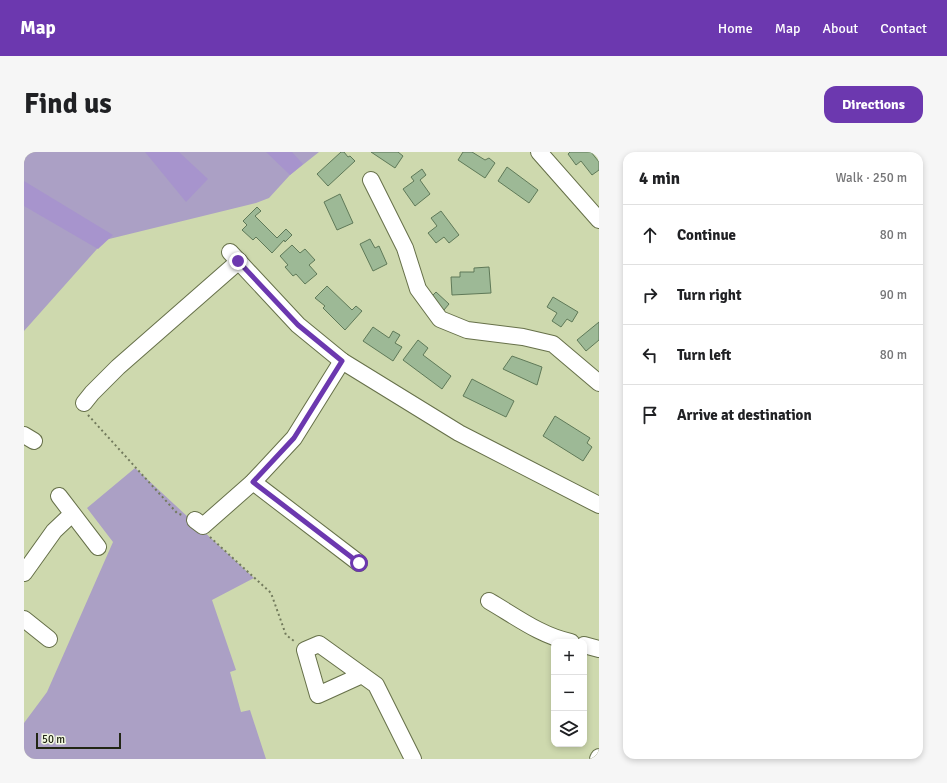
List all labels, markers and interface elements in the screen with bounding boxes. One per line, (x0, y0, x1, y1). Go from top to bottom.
text: Map (20, 16, 56, 40)
text: Home (718, 20, 753, 37)
text: Map (775, 20, 800, 37)
text: About (822, 20, 858, 37)
text: Contact (880, 20, 927, 37)
button: Directions (824, 86, 923, 123)
text: Find us (24, 87, 112, 121)
text: 4 min (639, 168, 680, 189)
text: Walk · 250 m (836, 170, 907, 186)
icon: ahead (639, 224, 661, 246)
text: Continue (677, 226, 736, 244)
text: 80 m (880, 227, 907, 243)
route end (229, 252, 247, 270)
icon: right (639, 284, 661, 306)
text: Turn right (677, 286, 742, 304)
text: 90 m (880, 287, 907, 303)
icon: left (639, 344, 661, 366)
text: Turn left (677, 346, 731, 364)
text: 80 m (880, 347, 907, 363)
icon: arrive (639, 404, 661, 426)
text: Arrive at destination (677, 406, 812, 424)
route start (350, 554, 368, 572)
map controls (551, 639, 587, 747)
button: + (551, 639, 587, 675)
button: − (551, 675, 587, 711)
button: layers (551, 711, 587, 747)
scale bar (36, 731, 121, 750)
text: 50 m (42, 733, 65, 746)

